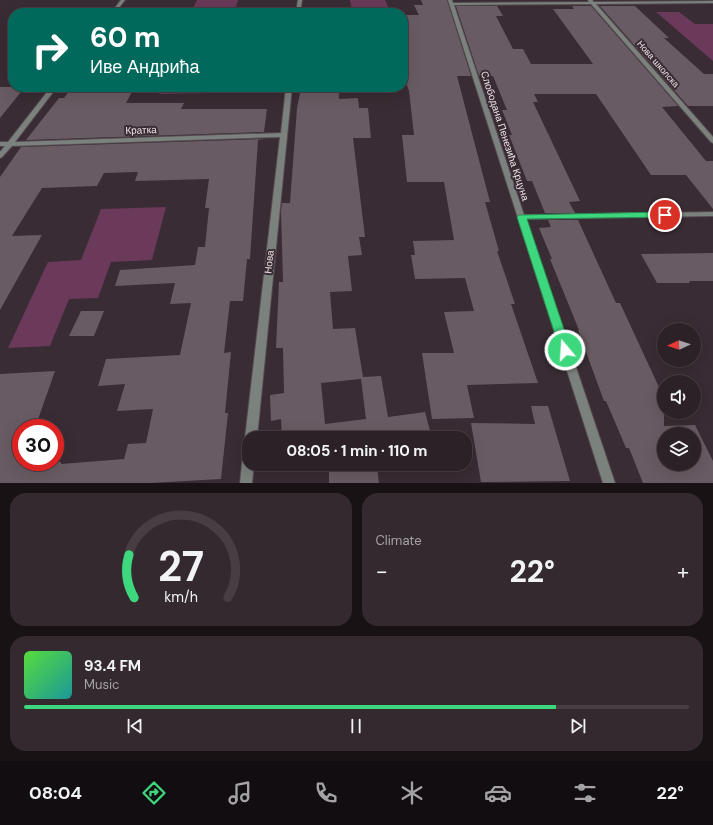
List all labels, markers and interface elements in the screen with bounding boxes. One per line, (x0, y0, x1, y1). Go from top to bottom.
text: 60 m (90, 19, 160, 56)
icon: right (24, 24, 76, 76)
street label: Нова школска (634, 38, 682, 90)
text: Иве Андрића (90, 55, 200, 79)
street label: Слободана Пенезића Крцуна (478, 69, 532, 203)
street label: Кратка (125, 123, 157, 137)
pin (648, 198, 682, 232)
icon: arrive (654, 204, 676, 226)
street label: Нова (261, 249, 277, 274)
north arrow (657, 323, 701, 367)
map controls (657, 323, 701, 471)
position arrow (544, 329, 586, 371)
button: sound (657, 375, 701, 419)
speed limit sign: 30 (12, 419, 64, 471)
button: layers (657, 427, 701, 471)
text: 08:05 · 1 min · 110 m (286, 441, 428, 461)
text: Climate (376, 532, 422, 549)
text: 27 (158, 539, 204, 593)
text: 22° (509, 552, 555, 591)
text: − (376, 557, 388, 586)
text: + (677, 557, 689, 586)
text: km/h (164, 587, 198, 605)
text: 93.4 FM (84, 656, 141, 676)
text: Music (84, 676, 119, 693)
icon: previous (124, 715, 146, 737)
icon: pause (345, 715, 367, 737)
icon: next (567, 715, 589, 737)
icon: directions (140, 779, 168, 807)
icon: music (226, 779, 254, 807)
icon: phone (312, 779, 340, 807)
icon: climate (398, 779, 426, 807)
icon: car (484, 779, 512, 807)
icon: filters (571, 779, 599, 807)
text: 08:04 (29, 781, 82, 805)
text: 22° (657, 781, 684, 805)

